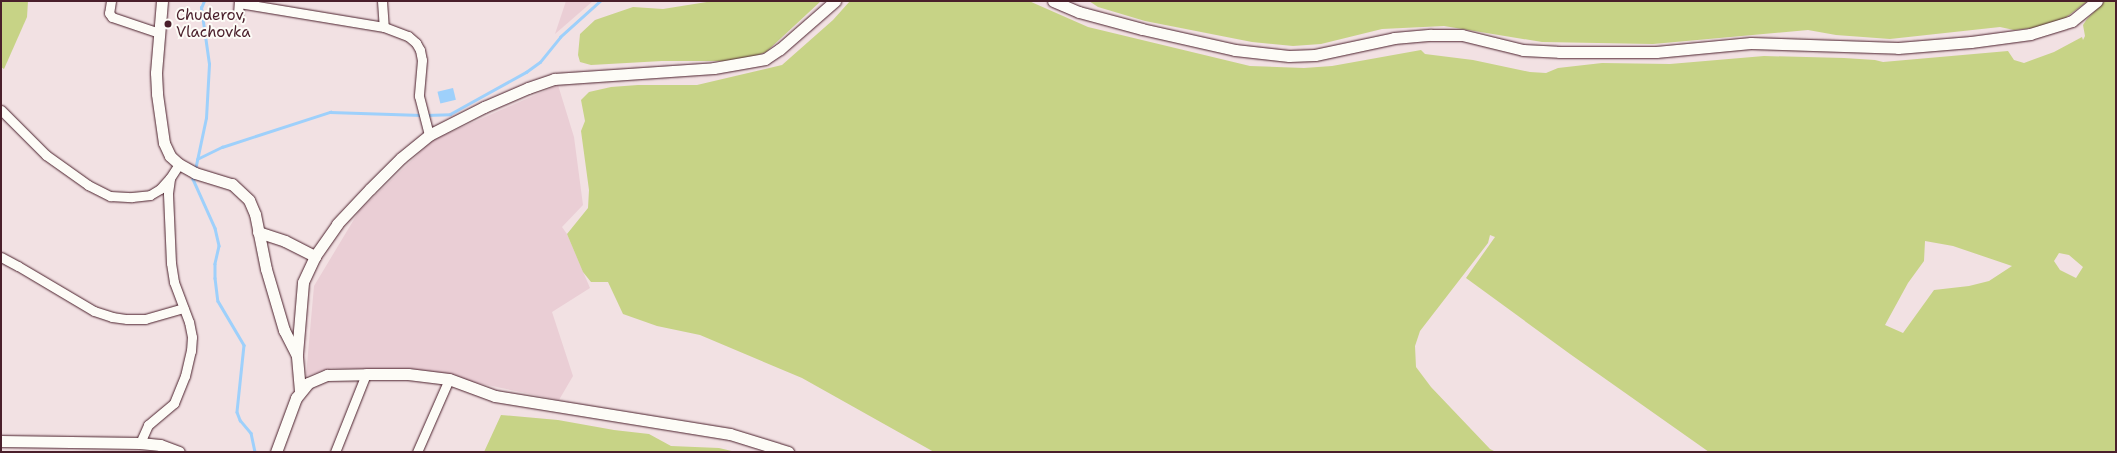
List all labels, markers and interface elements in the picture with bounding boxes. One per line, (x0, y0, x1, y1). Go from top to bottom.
place label: Chuderov, Vlachovka (176, 6, 251, 41)
marker: Chuderov, Vlachovka (163, 19, 173, 29)

